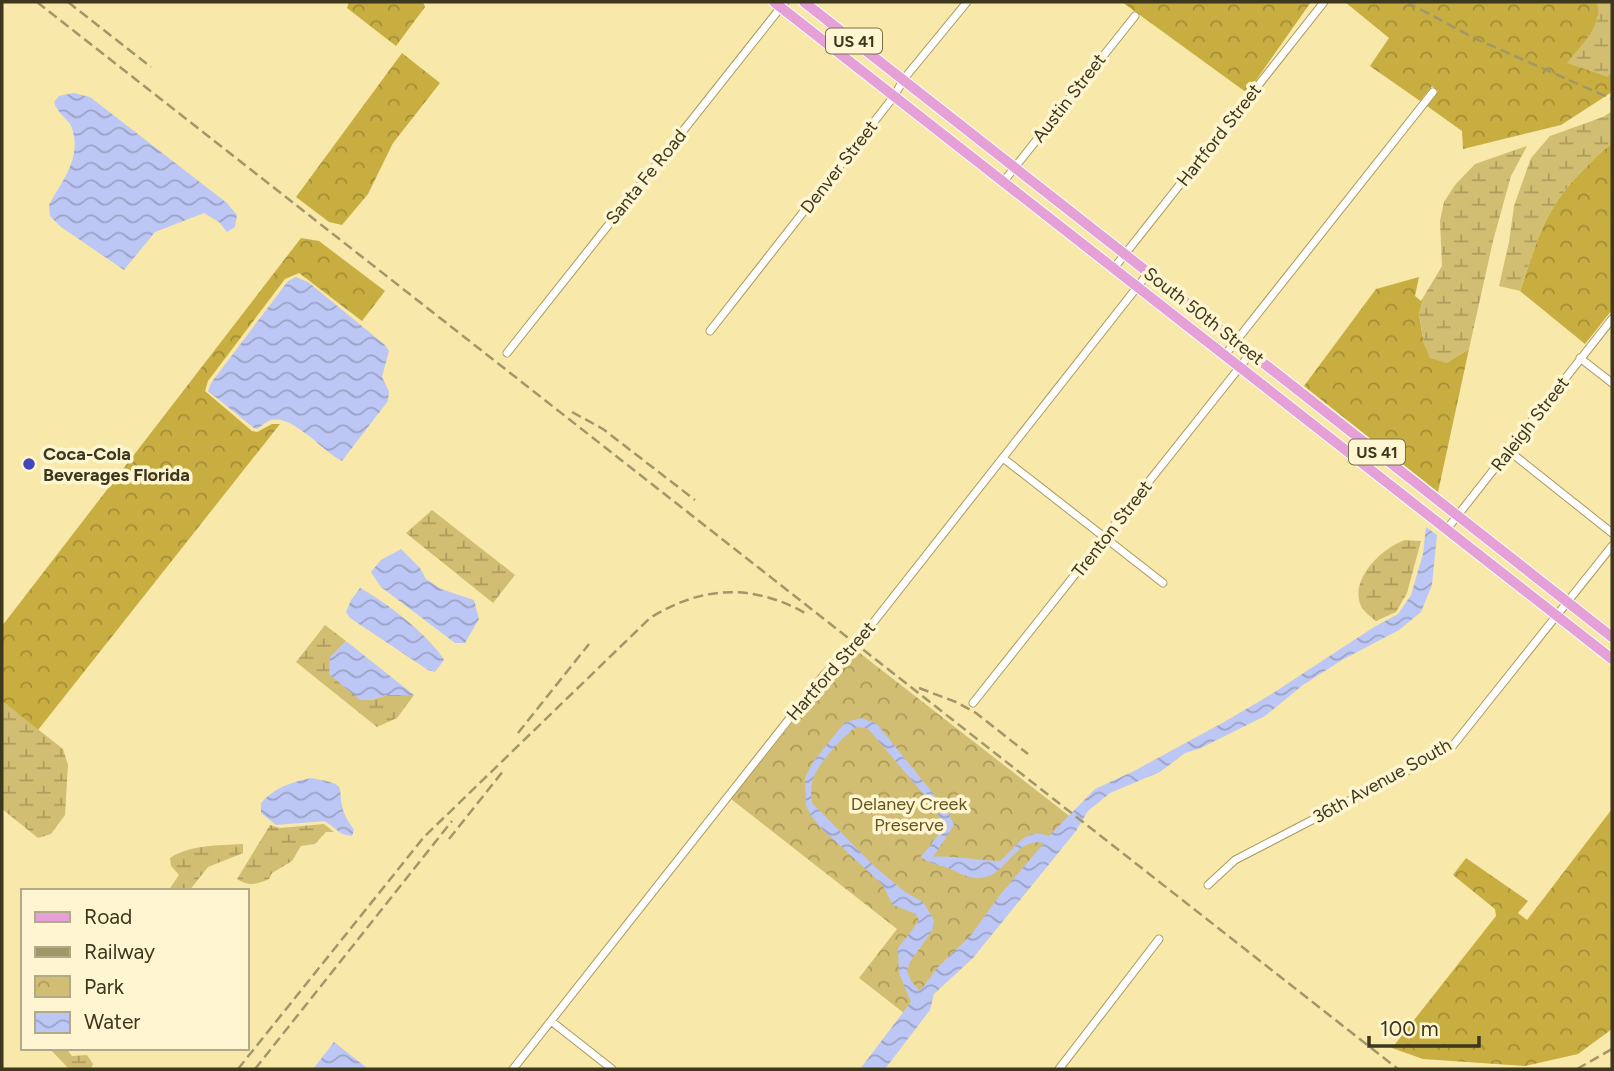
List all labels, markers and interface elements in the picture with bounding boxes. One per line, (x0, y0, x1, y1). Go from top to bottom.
road number: US 41 (826, 28, 882, 54)
street label: Austin Street (1028, 49, 1111, 147)
street label: Hartford Street (1172, 79, 1266, 191)
street label: Denver Street (796, 116, 882, 218)
street label: Santa Fe Road (601, 125, 691, 229)
street label: South 50th Street (1140, 262, 1269, 370)
street label: Raleigh Street (1486, 372, 1574, 476)
road number: US 41 (1349, 440, 1405, 464)
place label: Coca-Cola Beverages Florida (43, 443, 190, 486)
marker: Coca-Cola Beverages Florida (21, 456, 37, 472)
street label: Trenton Street (1067, 476, 1157, 582)
street label: Hartford Street (782, 617, 880, 725)
street label: 36th Avenue South (1309, 734, 1455, 828)
park label: Delaney Creek Preserve (851, 793, 967, 836)
legend (21, 889, 248, 1050)
text: Road (84, 904, 132, 929)
text: Railway (84, 939, 155, 964)
text: Park (84, 974, 125, 999)
scale bar (1369, 1004, 1479, 1048)
text: Water (84, 1009, 140, 1034)
text: 100 m (1380, 1016, 1439, 1041)

